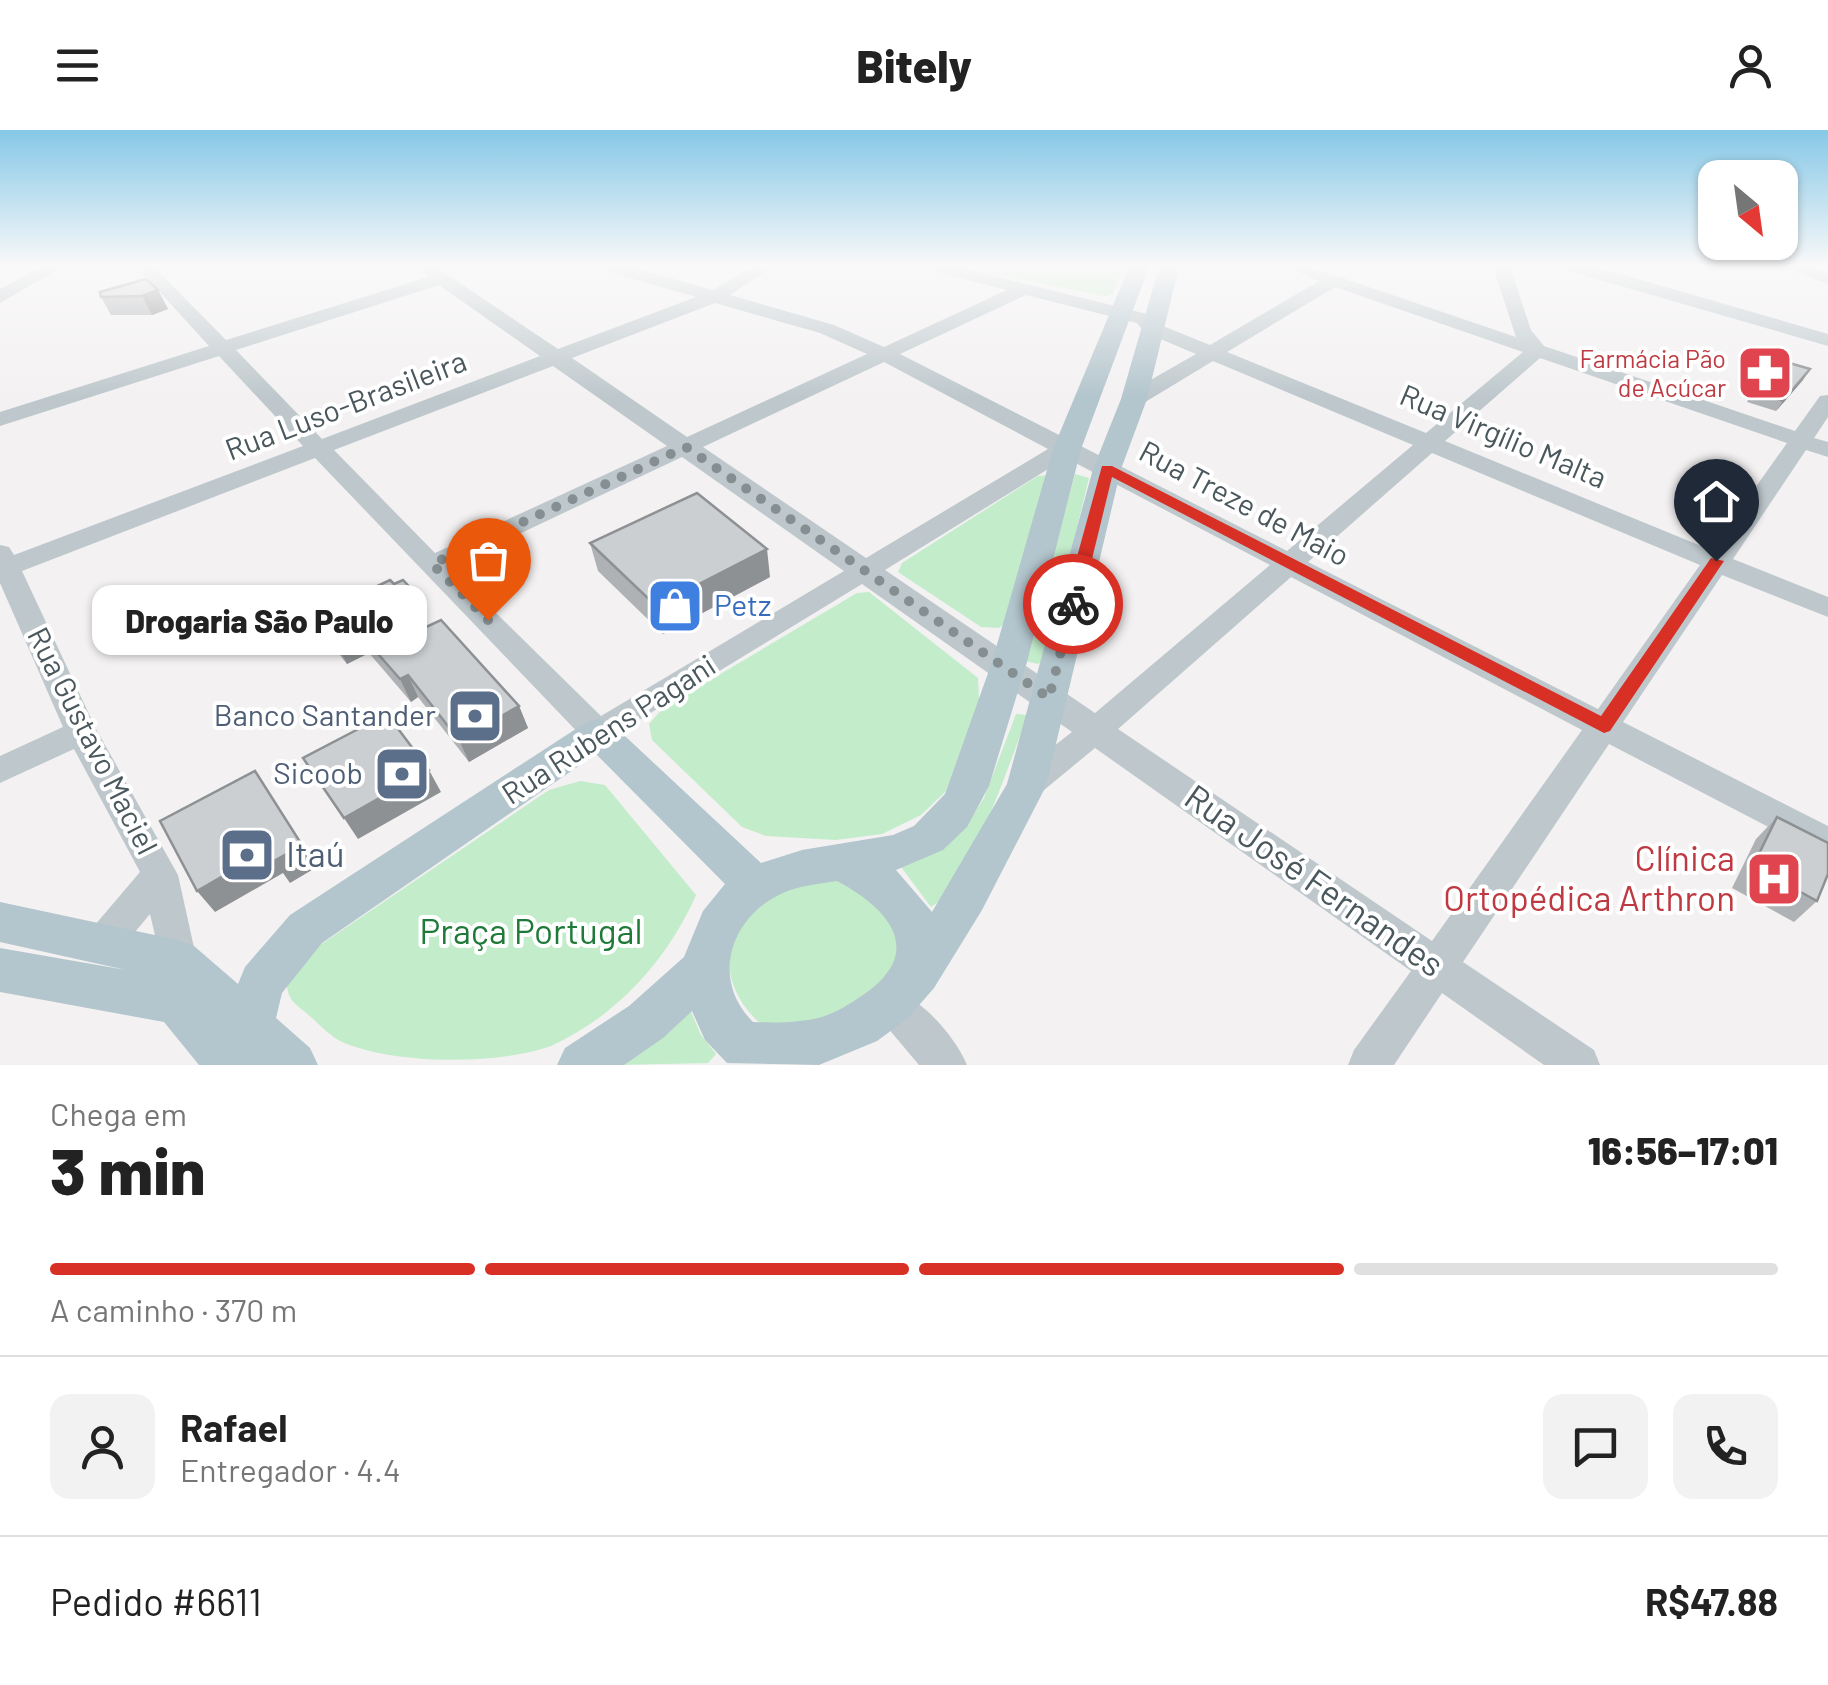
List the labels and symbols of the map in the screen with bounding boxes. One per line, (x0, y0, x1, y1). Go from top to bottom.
north arrow (1698, 160, 1798, 260)
street label: Rua Luso-Brasileira (220, 342, 471, 467)
place label: Farmácia Pão de Acúcar (1579, 343, 1726, 402)
pharmacy icon: Farmácia Pão de Acúcar (1735, 343, 1795, 403)
street label: Rua Virgílio Malta (1395, 375, 1612, 495)
street label: Rua Treze de Maio (1134, 432, 1356, 573)
pin (1674, 459, 1759, 562)
pin (446, 518, 531, 621)
courier (1023, 554, 1123, 654)
shop icon: Petz (645, 576, 705, 636)
callout: Drogaria São Paulo (93, 585, 428, 655)
place label: Petz (714, 586, 771, 622)
street label: Rua Gustavo Maciel (21, 621, 167, 860)
street label: Rua Rubens Pagani (494, 646, 721, 811)
bank icon: Banco Santander (445, 686, 505, 746)
place label: Banco Santander (214, 696, 436, 732)
bank icon: Sicoob (372, 744, 432, 804)
place label: Sicoob (273, 754, 363, 790)
street label: Rua José Fernandes (1178, 774, 1453, 984)
bank icon: Itaú (217, 825, 277, 885)
place label: Itaú (286, 832, 345, 874)
place label: Clínica Ortopédica Arthron (1443, 836, 1735, 918)
hospital icon: Clínica Ortopédica Arthron (1744, 849, 1804, 909)
park label: Praça Portugal (420, 909, 642, 951)

